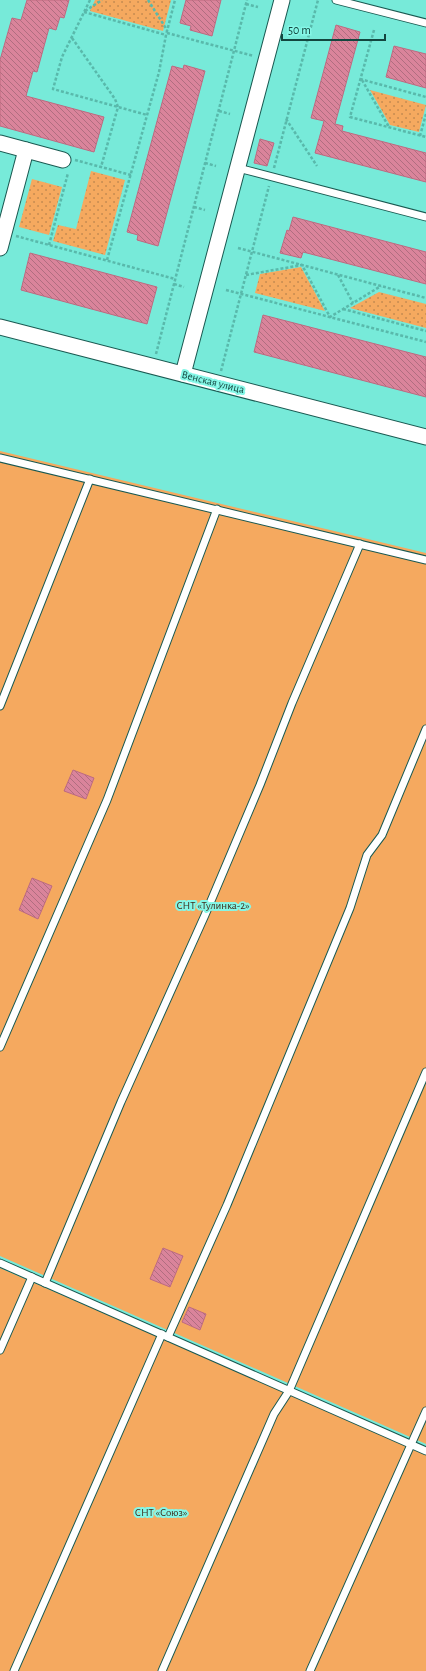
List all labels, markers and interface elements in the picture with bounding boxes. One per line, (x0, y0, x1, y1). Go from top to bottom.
scale bar (282, 16, 385, 42)
text: 50 m (288, 24, 311, 36)
street label: Венская улица (180, 369, 246, 395)
park label: СНТ «Тулинка-2» (176, 900, 250, 911)
park label: СНТ «Союз» (135, 1507, 187, 1518)

